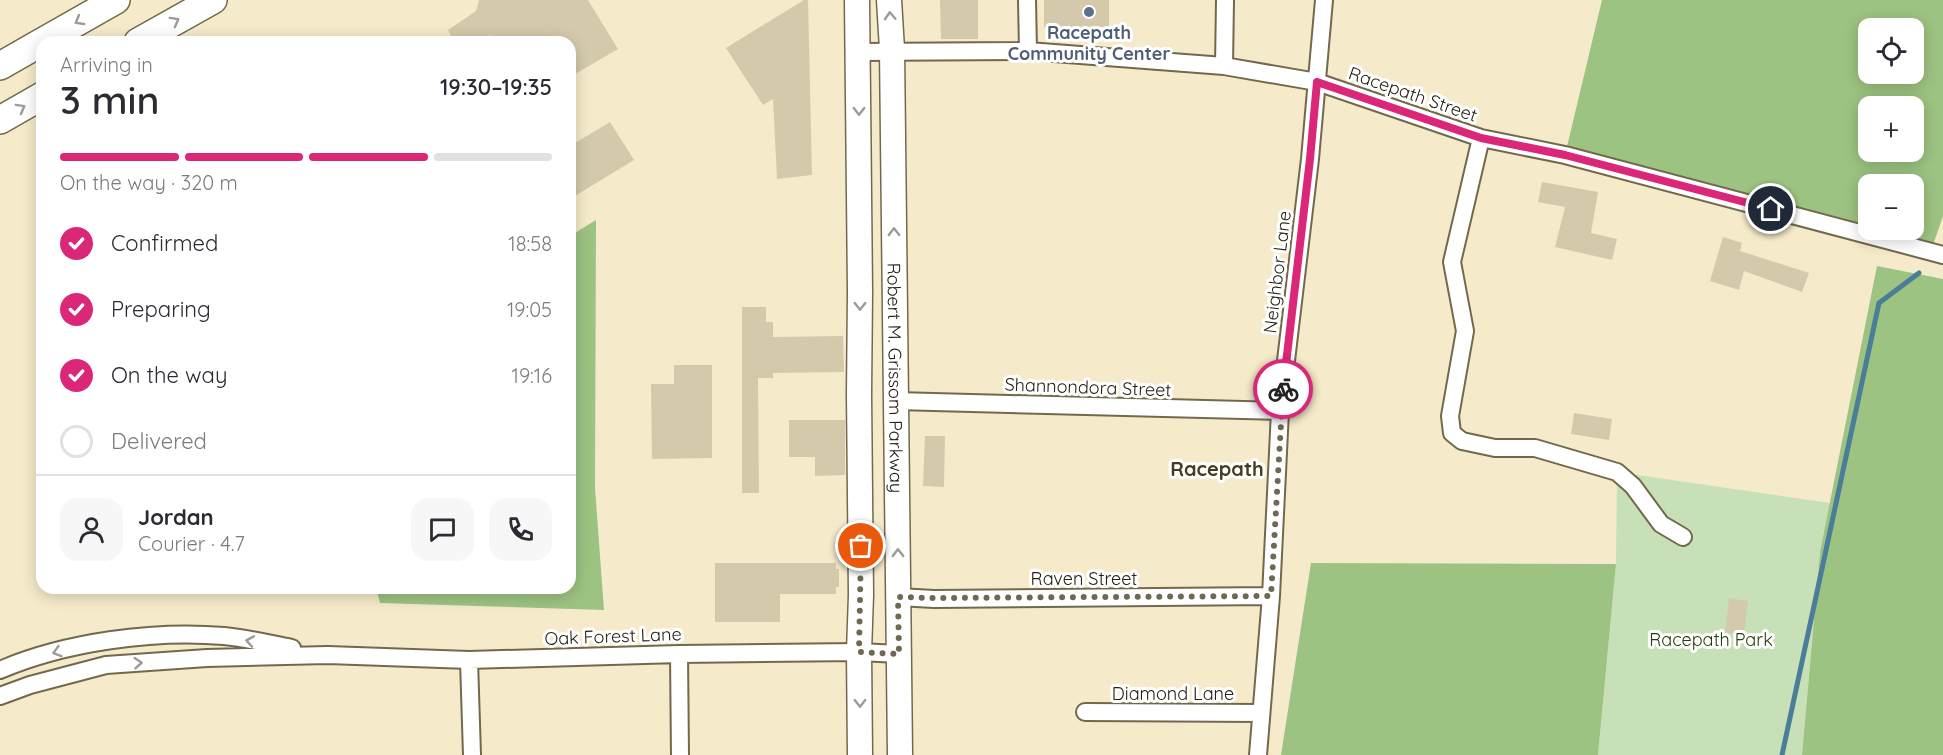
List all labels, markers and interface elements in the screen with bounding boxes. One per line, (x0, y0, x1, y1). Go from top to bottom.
marker: Racepath Community Center (1082, 5, 1096, 19)
one-way arrow (883, 12, 896, 21)
one-way arrow (75, 14, 85, 25)
one-way arrow (169, 17, 180, 28)
map controls (1858, 18, 1924, 240)
button: locate (1858, 18, 1924, 84)
place label: Racepath Community Center (1008, 21, 1170, 65)
text: Arriving in (60, 52, 153, 77)
street label: Racepath Street (1346, 61, 1480, 127)
text: 19:30–19:35 (440, 73, 552, 101)
text: 3 min (60, 75, 159, 124)
button: + (1858, 96, 1924, 162)
one-way arrow (15, 104, 25, 115)
one-way arrow (853, 106, 865, 115)
text: On the way · 320 m (60, 170, 238, 195)
button: − (1858, 174, 1924, 240)
pin (1745, 183, 1796, 234)
icon: home (1754, 192, 1787, 225)
street label: Neighbor Lane (1258, 209, 1296, 335)
icon: check (60, 227, 93, 260)
one-way arrow (888, 228, 900, 237)
text: Confirmed (111, 229, 218, 257)
text: 18:58 (508, 231, 552, 256)
street label: Robert M. Grissom Parkway (883, 263, 909, 493)
icon: check (60, 293, 93, 326)
text: Preparing (111, 295, 211, 323)
text: 19:05 (507, 297, 552, 322)
one-way arrow (854, 301, 866, 310)
icon: check (60, 359, 93, 392)
courier (1253, 359, 1313, 419)
text: On the way (111, 361, 227, 389)
text: 19:16 (512, 363, 552, 388)
street label: Shannondora Street (1004, 373, 1172, 401)
icon: bike (1267, 373, 1300, 406)
text: Delivered (111, 427, 207, 455)
district label: Racepath (1170, 456, 1264, 481)
button: person (60, 498, 123, 561)
button: chat (411, 498, 474, 561)
button: phone (489, 498, 552, 561)
text: Jordan (138, 503, 214, 531)
pin (835, 520, 886, 571)
icon: bag (844, 529, 877, 562)
text: Courier · 4.7 (138, 531, 245, 556)
one-way arrow (892, 549, 904, 558)
street label: Raven Street (1031, 567, 1137, 590)
street label: Oak Forest Lane (544, 622, 682, 650)
park label: Racepath Park (1649, 628, 1773, 651)
one-way arrow (245, 635, 255, 648)
one-way arrow (52, 645, 63, 657)
one-way arrow (133, 657, 142, 670)
street label: Diamond Lane (1112, 682, 1234, 705)
one-way arrow (853, 699, 866, 708)

